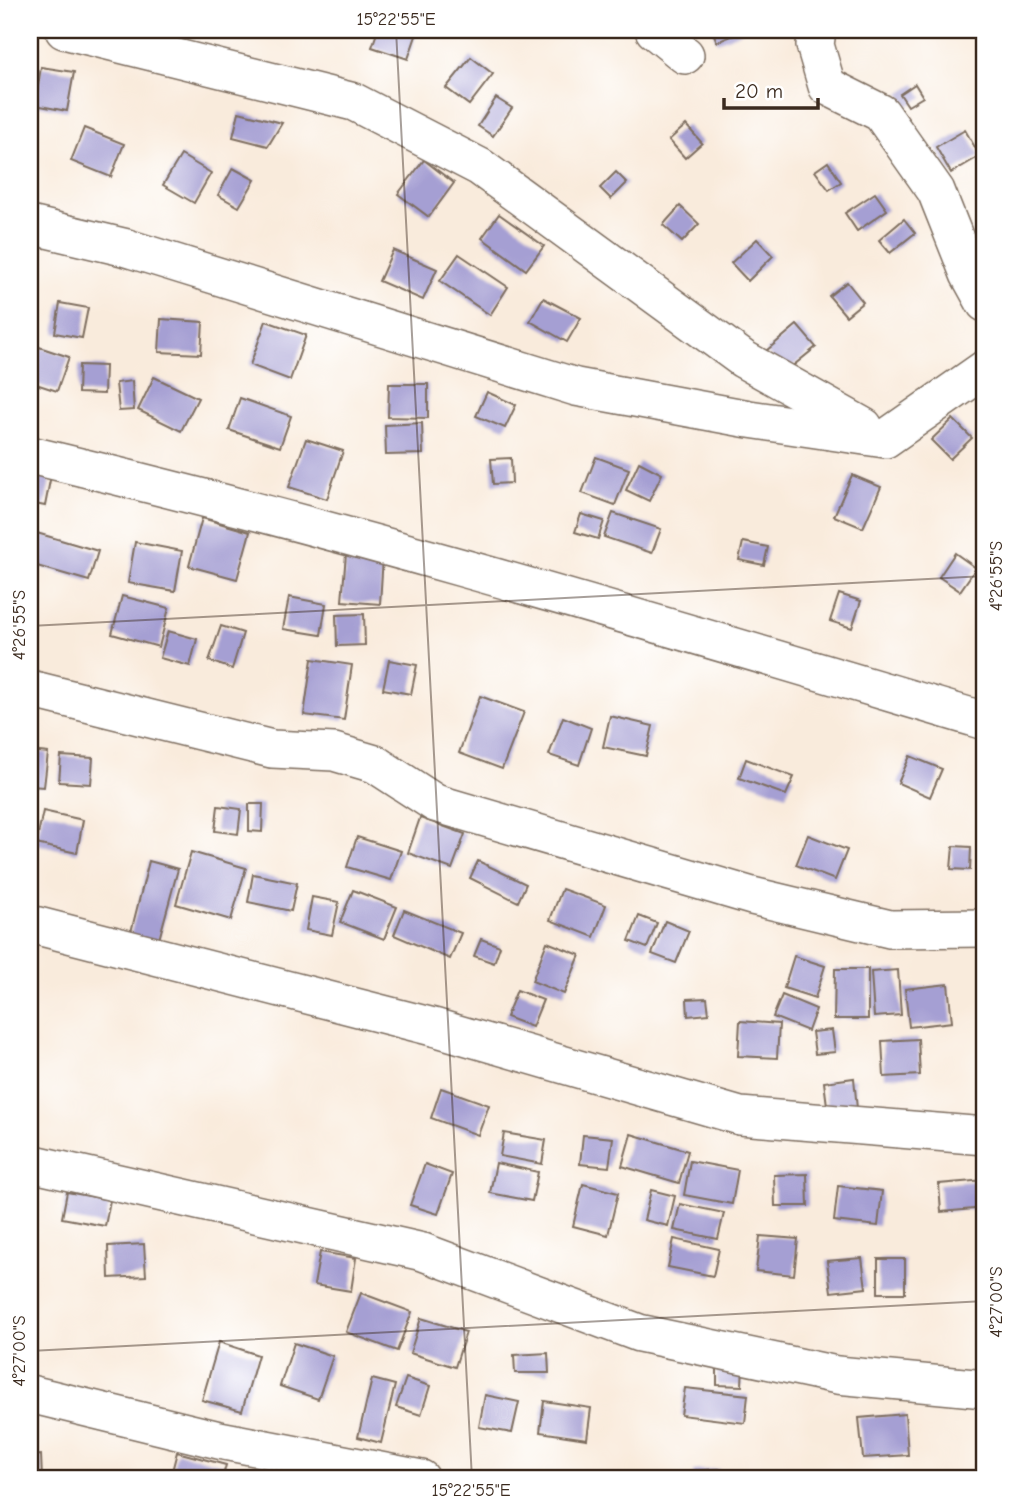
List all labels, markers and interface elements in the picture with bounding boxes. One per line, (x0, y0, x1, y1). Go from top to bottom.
text: 15°22'55"E (356, 9, 436, 30)
scale bar (724, 66, 819, 110)
text: 20 m (735, 79, 783, 103)
text: 4°26'55"S (986, 541, 1007, 611)
text: 4°26'55"S (9, 590, 30, 660)
text: 4°27'00"S (986, 1266, 1007, 1338)
text: 4°27'00"S (9, 1315, 30, 1387)
text: 15°22'55"E (431, 1480, 511, 1501)

